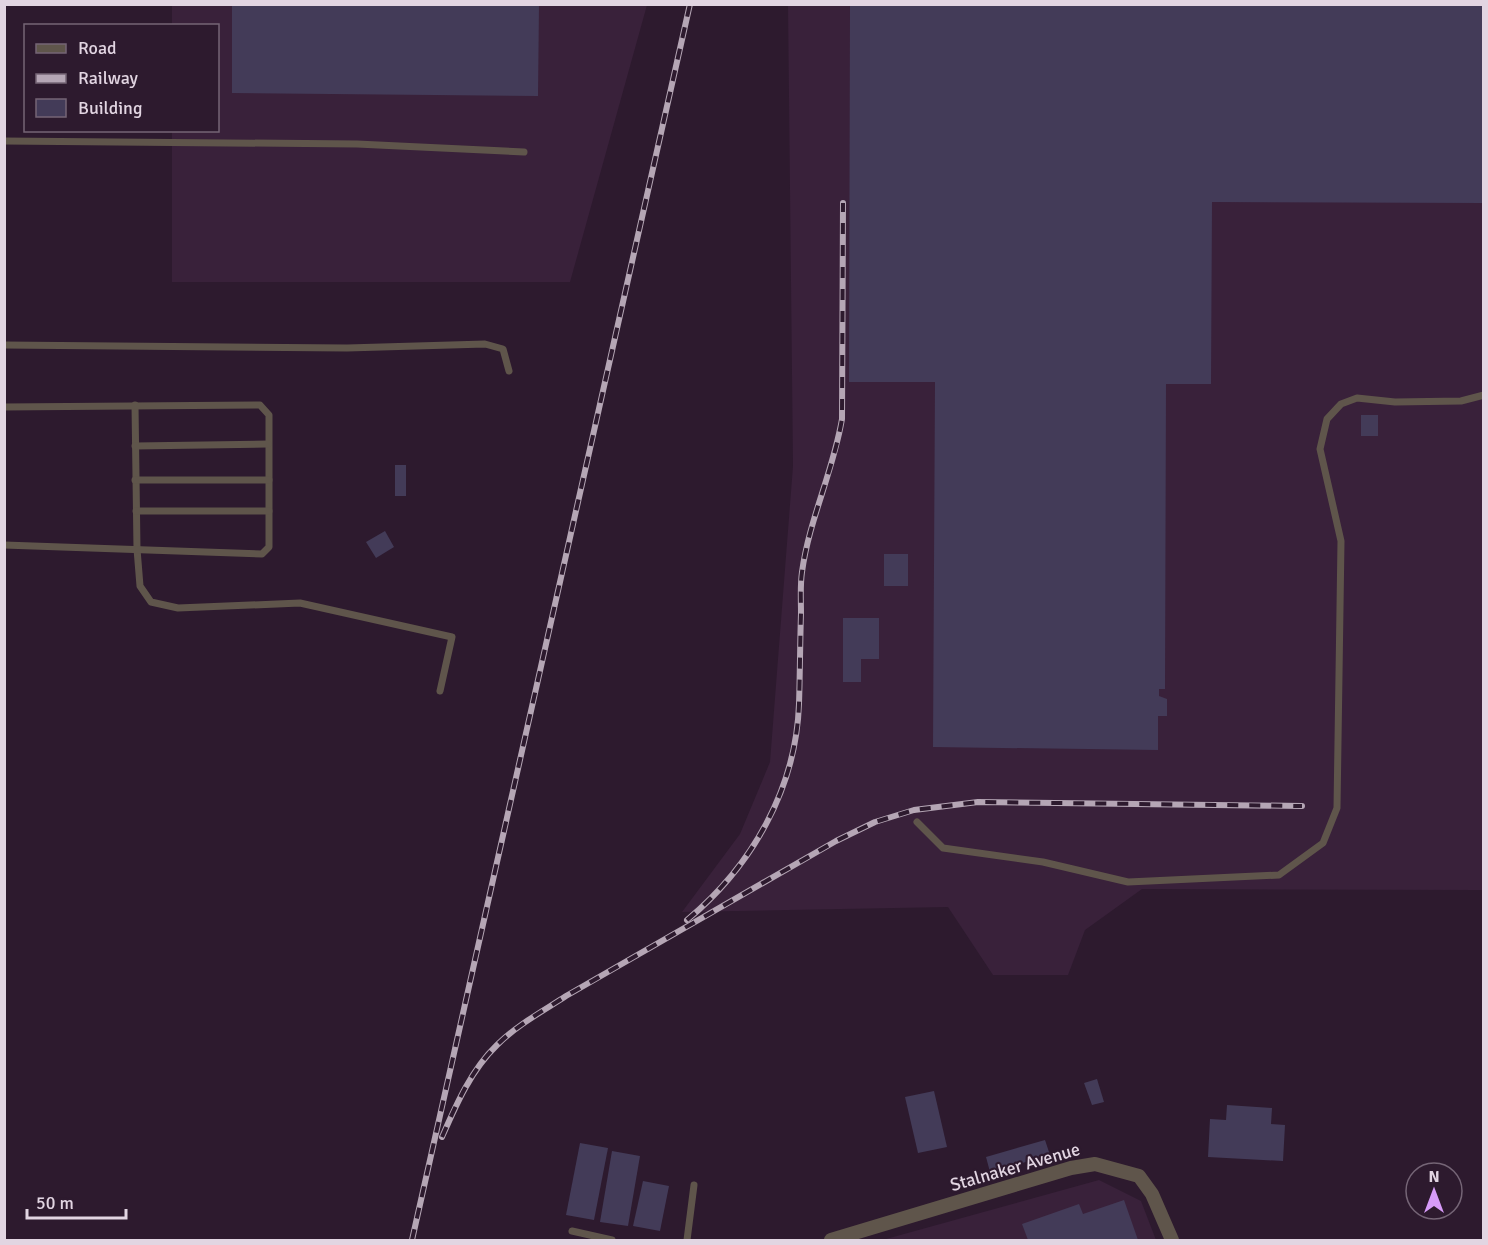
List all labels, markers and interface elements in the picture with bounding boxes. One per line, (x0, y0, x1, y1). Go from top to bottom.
legend (24, 24, 219, 132)
text: Road (78, 37, 117, 59)
text: Railway (78, 67, 139, 89)
text: Building (78, 97, 142, 119)
street label: Stalnaker Avenue (947, 1138, 1083, 1196)
north arrow (1404, 1161, 1464, 1221)
text: N (1428, 1167, 1440, 1187)
scale bar (27, 1182, 126, 1220)
text: 50 m (36, 1192, 74, 1214)

